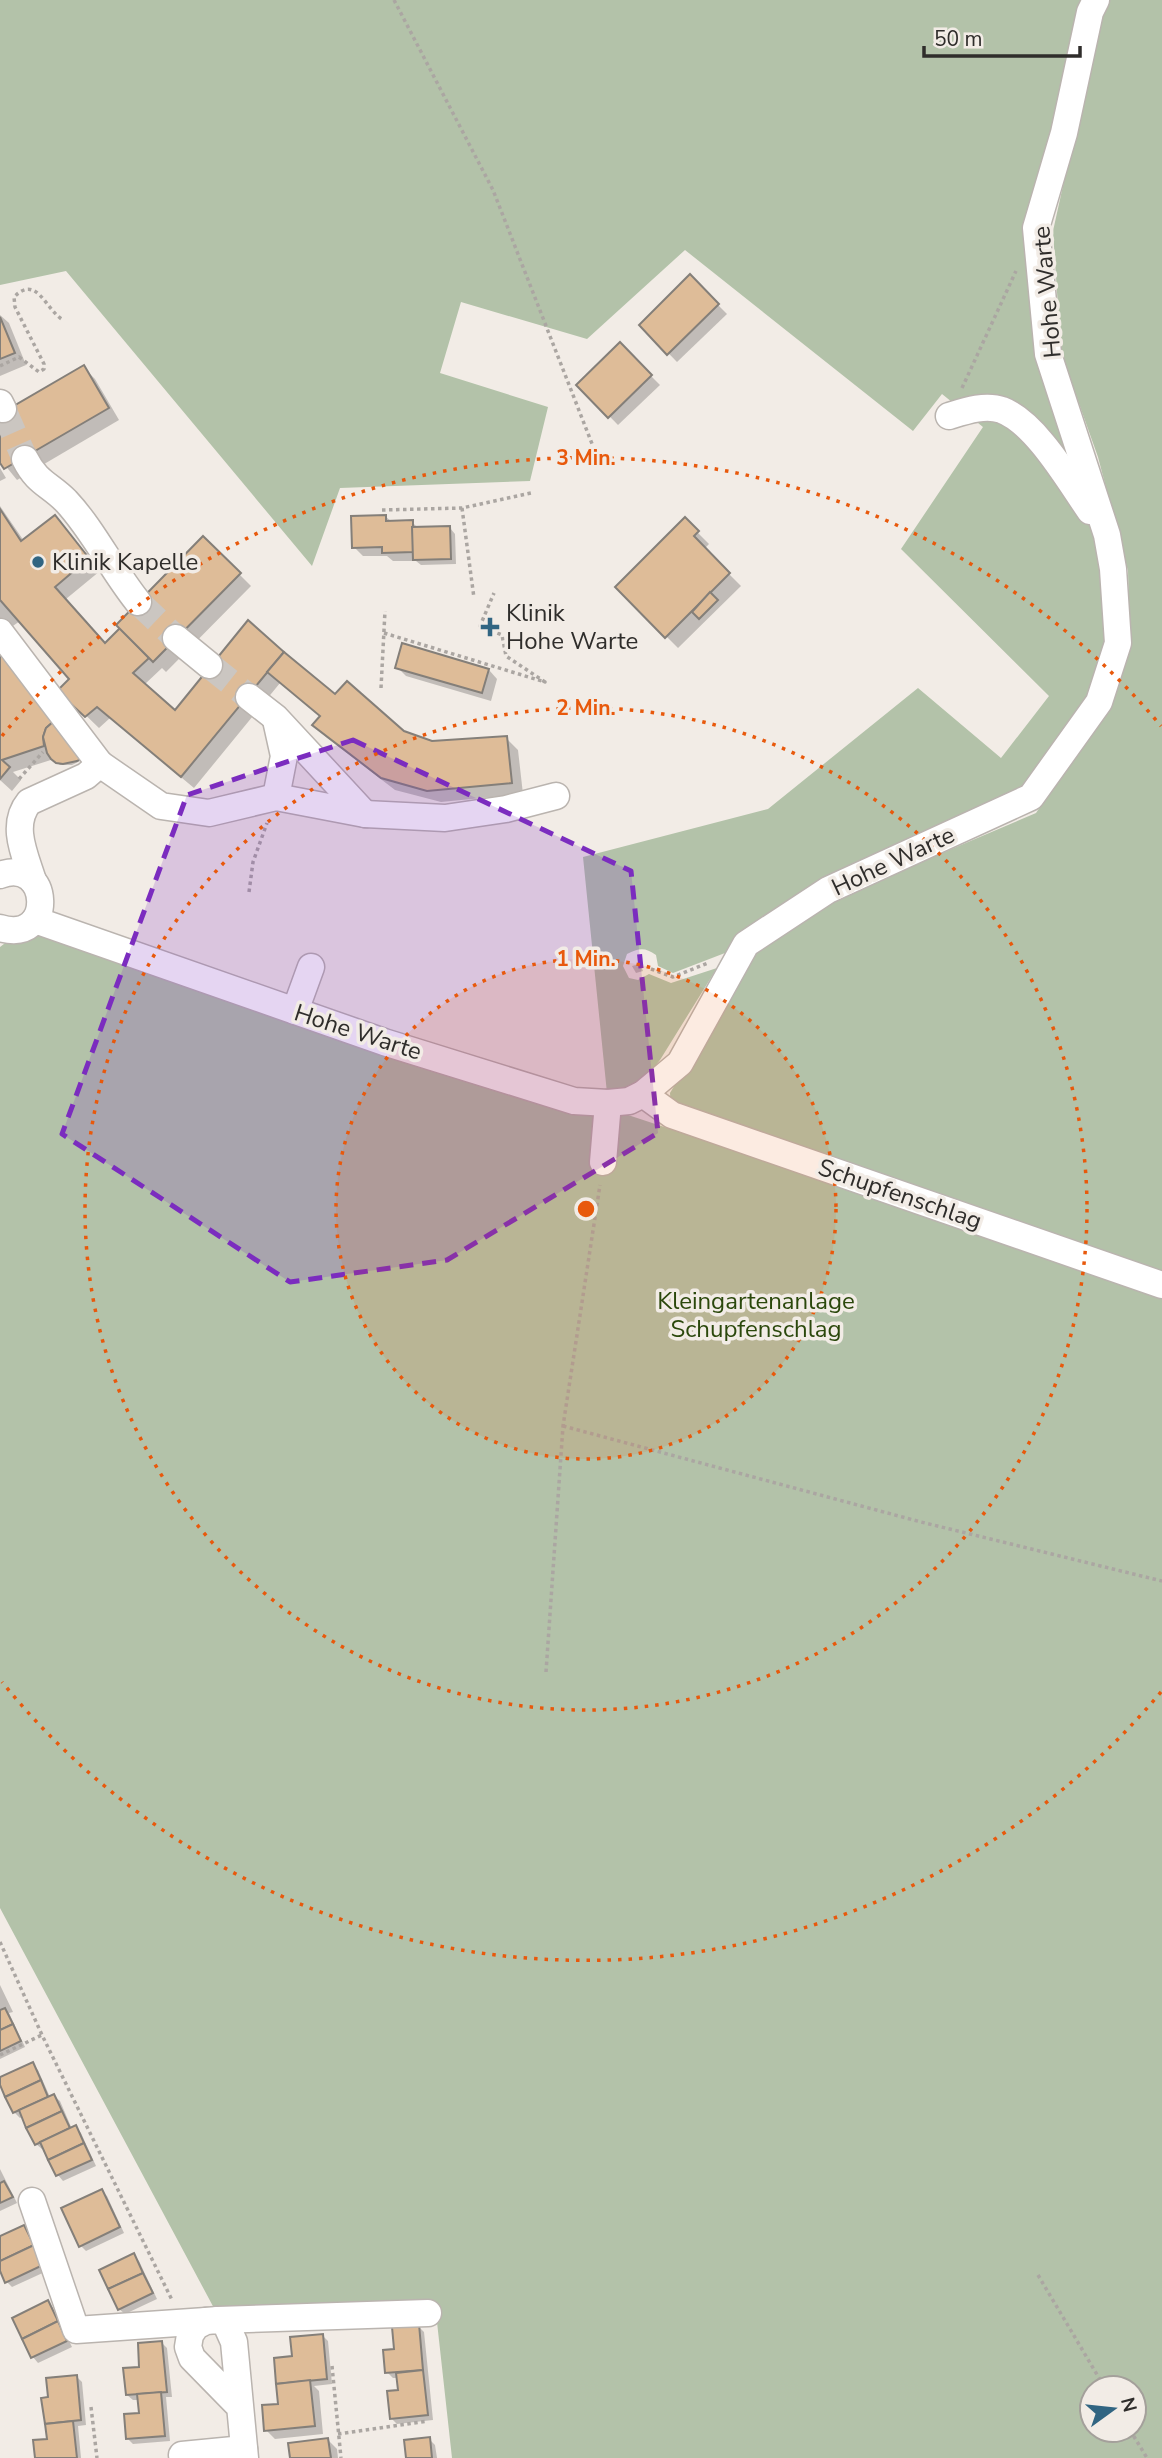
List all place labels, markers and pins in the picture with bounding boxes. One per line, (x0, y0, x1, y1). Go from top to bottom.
place label: Klinik Kapelle (52, 546, 198, 578)
marker: Klinik Kapelle (30, 554, 46, 570)
place label: Klinik Hohe Warte (506, 597, 638, 657)
marker: Klinik Hohe Warte (480, 617, 500, 637)
centre of rings (574, 1197, 598, 1221)

